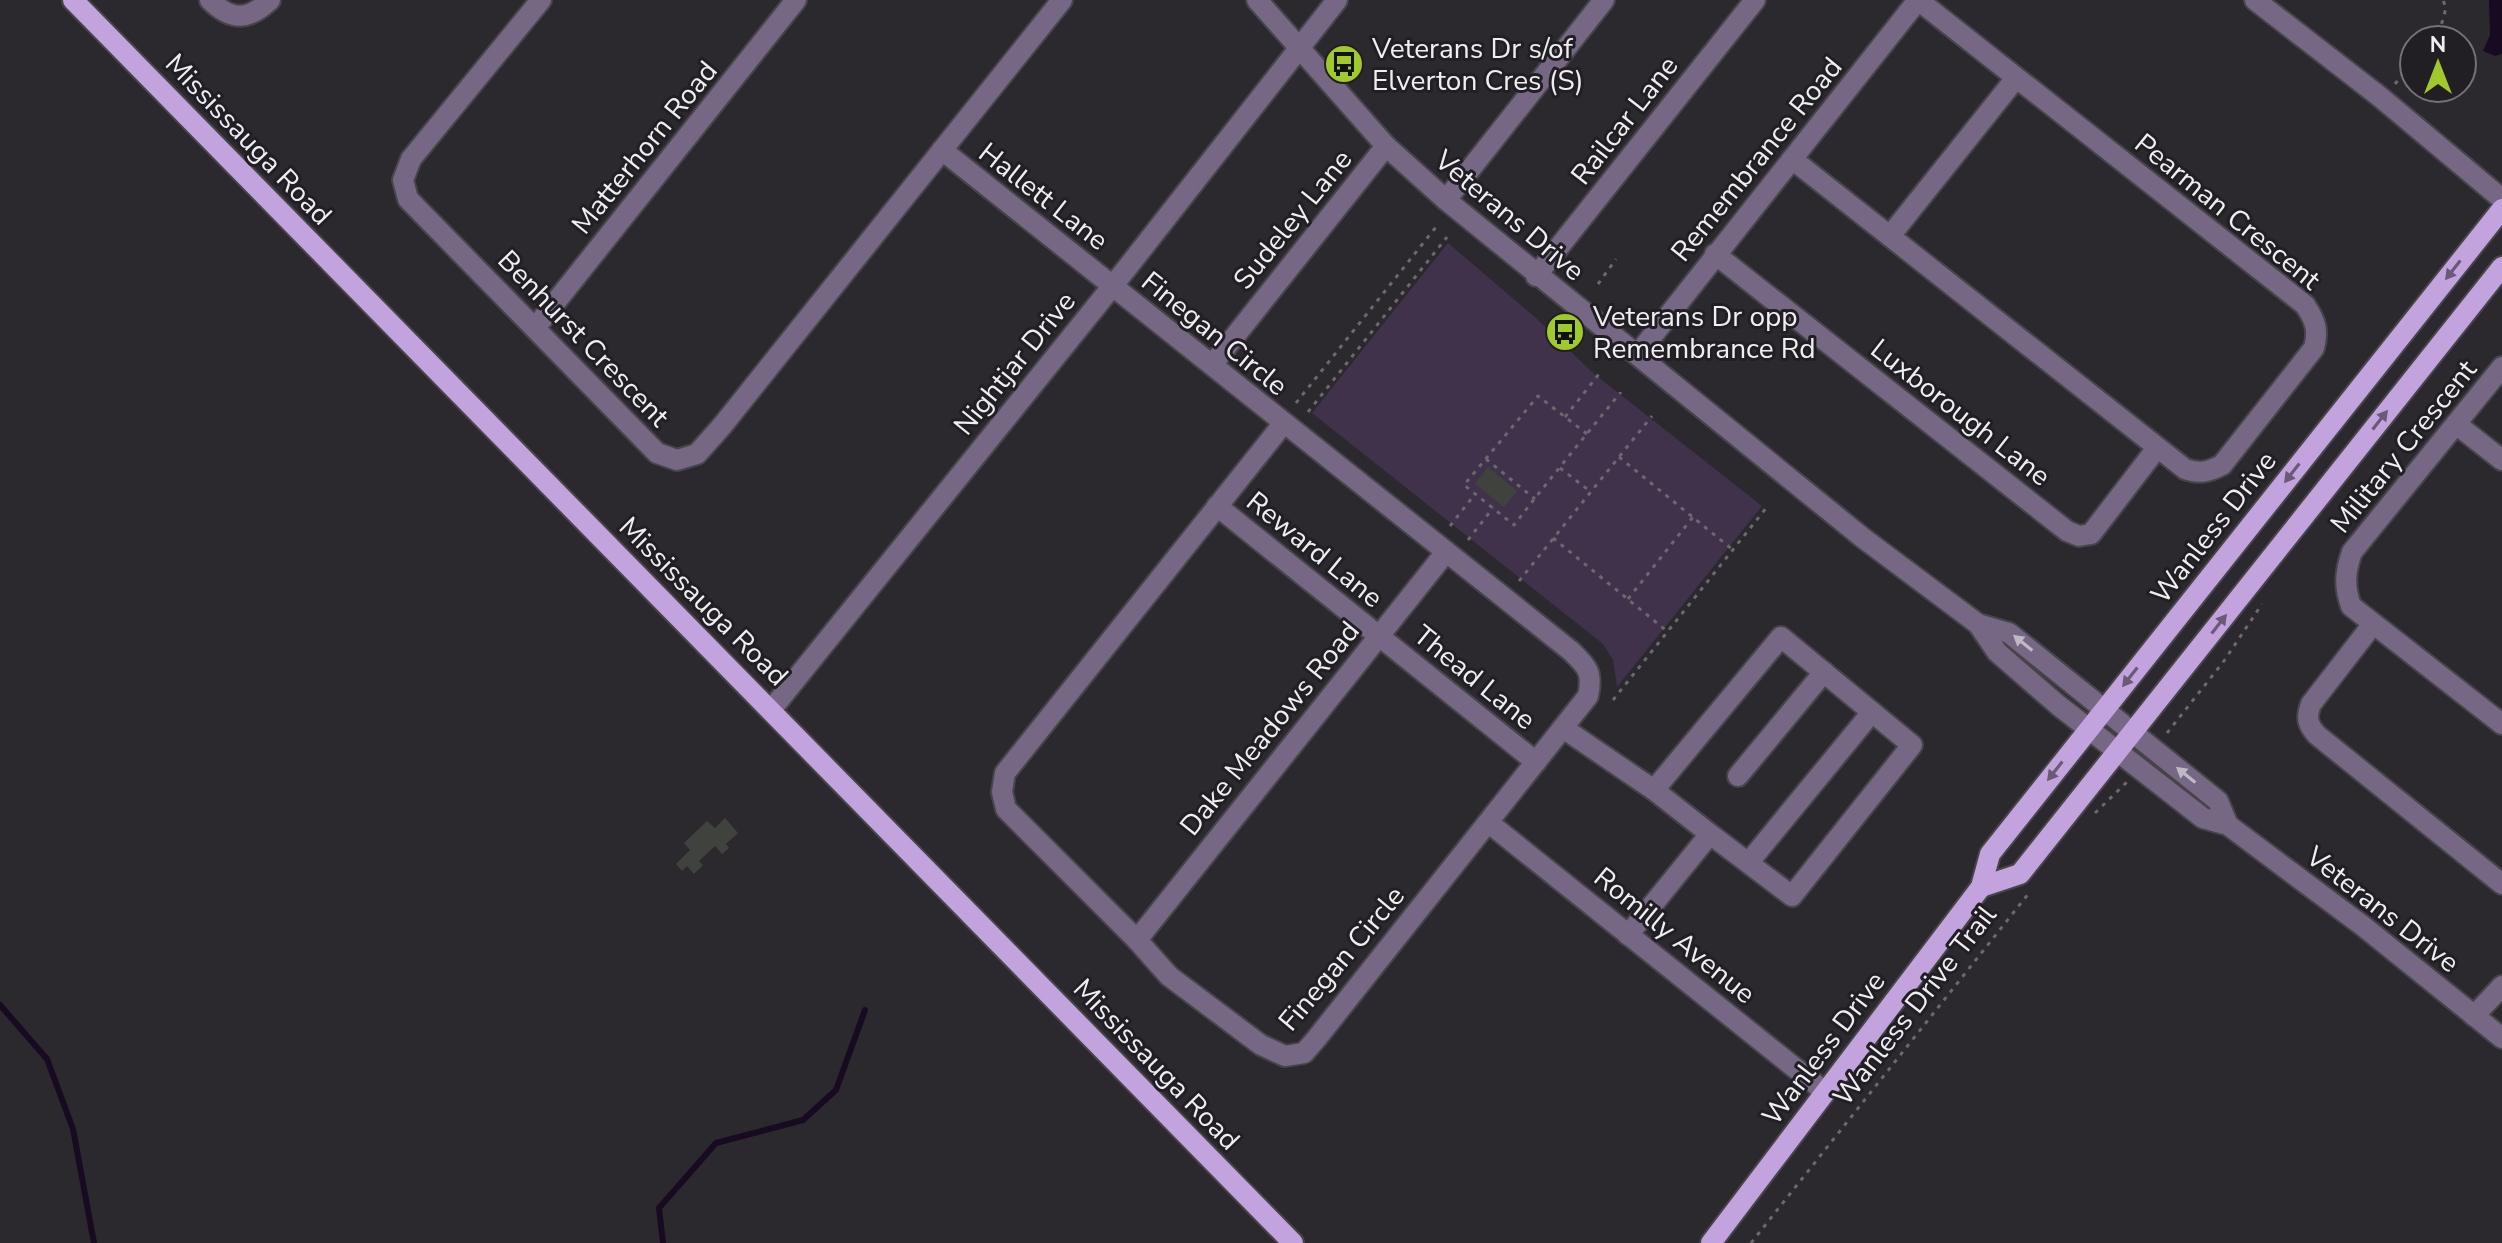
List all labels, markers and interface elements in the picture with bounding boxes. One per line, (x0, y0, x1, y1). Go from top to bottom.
north arrow (2398, 24, 2478, 104)
place label: Veterans Dr s/of Elverton Cres (S) (1371, 30, 1584, 100)
text: N (2430, 30, 2446, 60)
bus stop icon: Veterans Dr s/of Elverton Cres (S) (1323, 43, 1365, 85)
street label: Mississauga Road (156, 46, 340, 234)
street label: Railcar Lane (1562, 48, 1687, 193)
street label: Remembrance Road (1662, 49, 1851, 270)
street label: Matterhorn Road (563, 53, 726, 242)
street label: Pearman Crescent (2126, 125, 2329, 299)
street label: Hallett Lane (971, 134, 1116, 259)
street label: Veterans Drive (1426, 141, 1592, 290)
street label: Sudeley Lane (1225, 142, 1361, 297)
street label: Benhurst Crescent (489, 242, 678, 435)
one-way arrow (2446, 260, 2462, 280)
street label: Finegan Circle (1133, 263, 1296, 405)
street label: Nightjar Drive (945, 284, 1084, 443)
place label: Veterans Dr opp Remembrance Rd (1592, 298, 1816, 368)
bus stop icon: Veterans Dr opp Remembrance Rd (1544, 311, 1586, 353)
street label: Luxborough Lane (1863, 330, 2058, 495)
street label: Military Crescent (2322, 352, 2486, 541)
one-way arrow (2372, 410, 2388, 430)
street label: Wanless Drive (2142, 444, 2285, 612)
one-way arrow (2284, 463, 2300, 483)
street label: Reward Lane (1238, 483, 1391, 617)
street label: Mississauga Road (610, 509, 796, 695)
street label: Dake Meadows Road (1171, 613, 1368, 844)
one-way arrow (2210, 614, 2226, 634)
street label: Thead Lane (1405, 617, 1543, 739)
one-way arrow (2013, 635, 2033, 652)
one-way arrow (2122, 667, 2139, 687)
one-way arrow (2047, 761, 2064, 781)
one-way arrow (2176, 767, 2196, 784)
street label: Veterans Drive (2297, 837, 2467, 982)
street label: Romilly Avenue (1586, 859, 1763, 1013)
street label: Finegan Circle (1270, 878, 1414, 1039)
street label: Wanless Drive Trail (1825, 898, 2003, 1112)
street label: Wanless Drive (1754, 965, 1892, 1131)
street label: Mississauga Road (1064, 971, 1248, 1159)

